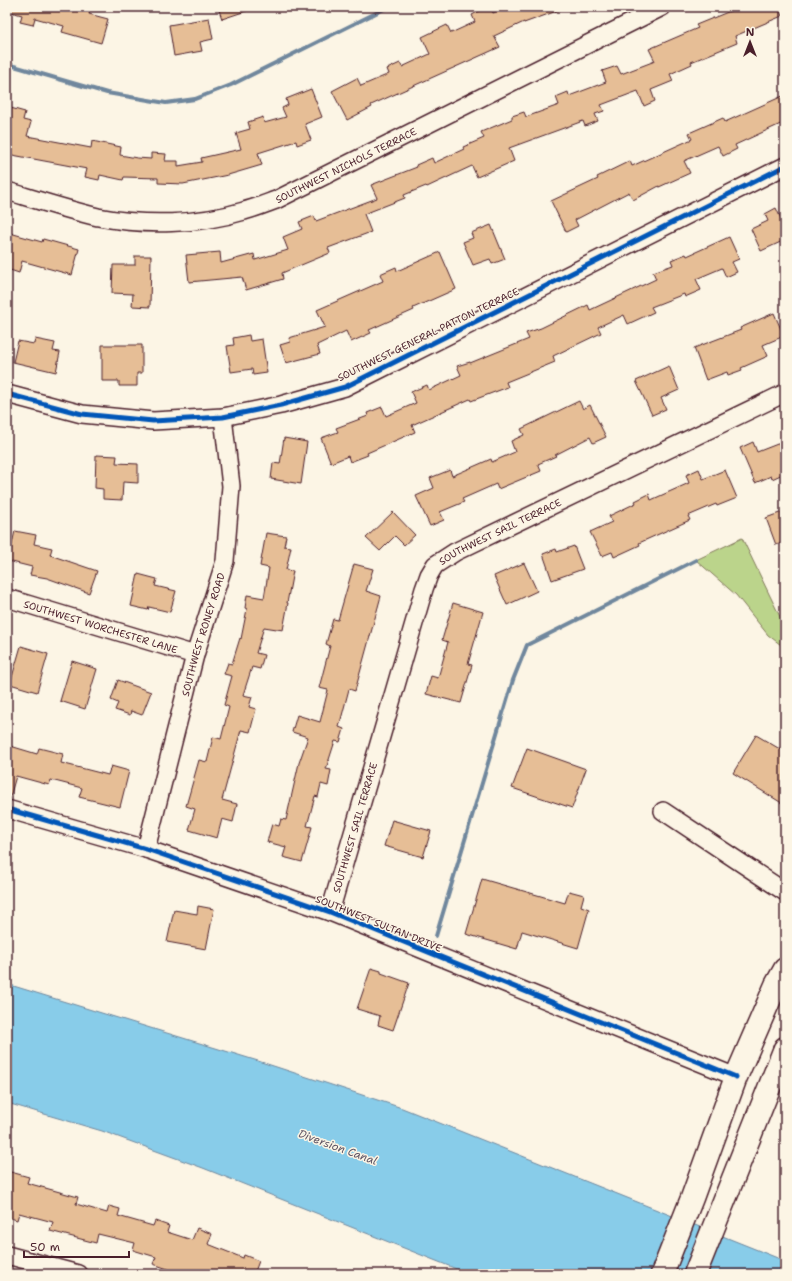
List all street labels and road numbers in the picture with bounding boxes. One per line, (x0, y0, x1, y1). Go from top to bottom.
street label: SOUTHWEST NICHOLS TERRACE (273, 125, 419, 206)
street label: SOUTHWEST GENERAL PATTON TERRACE (335, 285, 521, 384)
street label: SOUTHWEST SAIL TERRACE (436, 496, 563, 568)
street label: SOUTHWEST RONEY ROAD (179, 571, 228, 698)
street label: SOUTHWEST WORCHESTER LANE (22, 597, 179, 656)
street label: SOUTHWEST SAIL TERRACE (330, 761, 380, 894)
street label: SOUTHWEST SULTAN DRIVE (314, 892, 444, 955)

